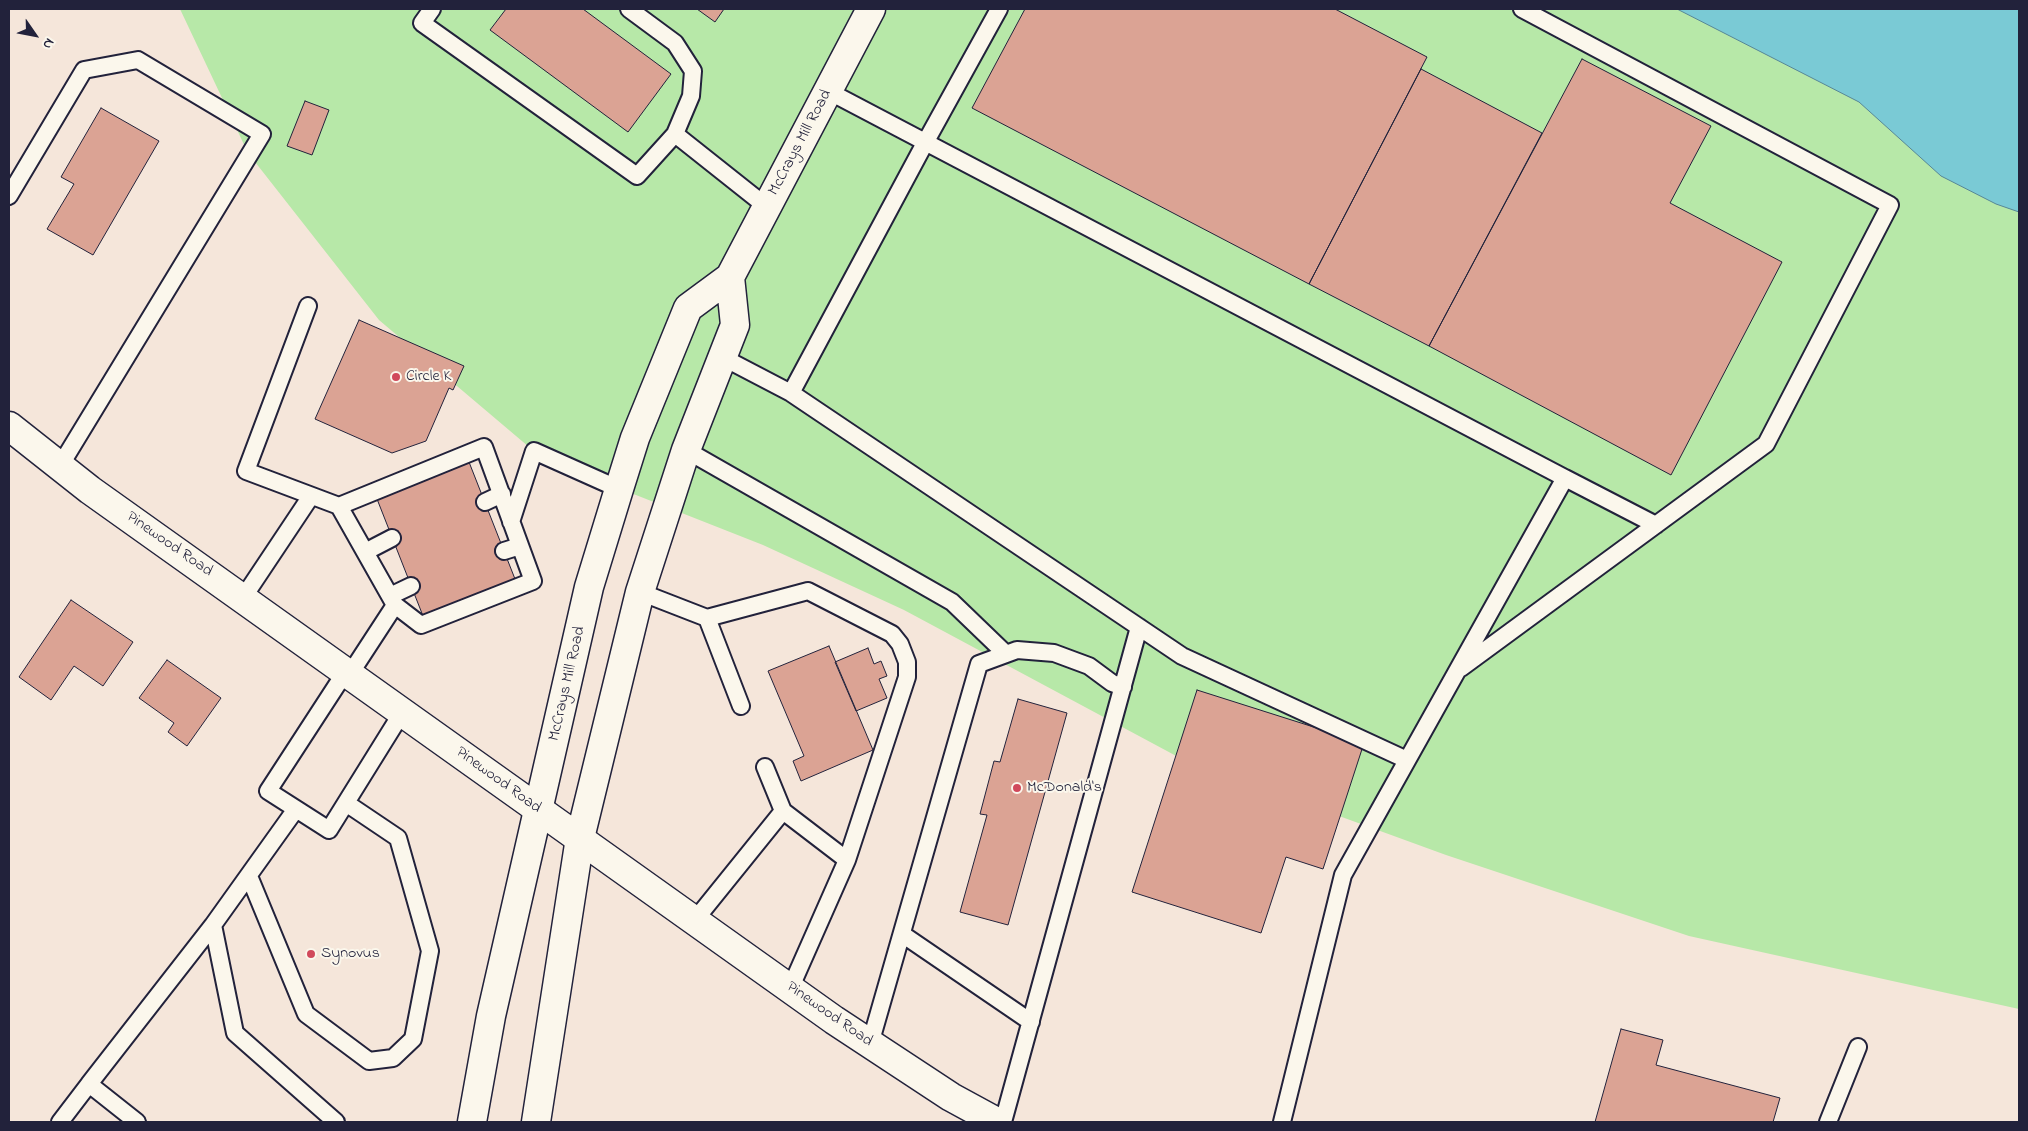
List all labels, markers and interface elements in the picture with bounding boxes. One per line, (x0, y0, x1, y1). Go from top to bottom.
north arrow (10, 10, 60, 60)
text: N (37, 34, 59, 53)
street label: McCrays Mill Road (765, 87, 837, 199)
place label: Circle K (406, 367, 451, 387)
marker: Circle K (390, 371, 402, 383)
street label: Pinewood Road (122, 508, 216, 582)
street label: McCrays Mill Road (545, 625, 591, 743)
street label: Pinewood Road (451, 744, 545, 818)
place label: McDonald's (1027, 778, 1102, 798)
marker: McDonald's (1011, 782, 1023, 794)
place label: Synovus (321, 944, 380, 964)
marker: Synovus (305, 948, 317, 960)
street label: Pinewood Road (782, 978, 876, 1052)

